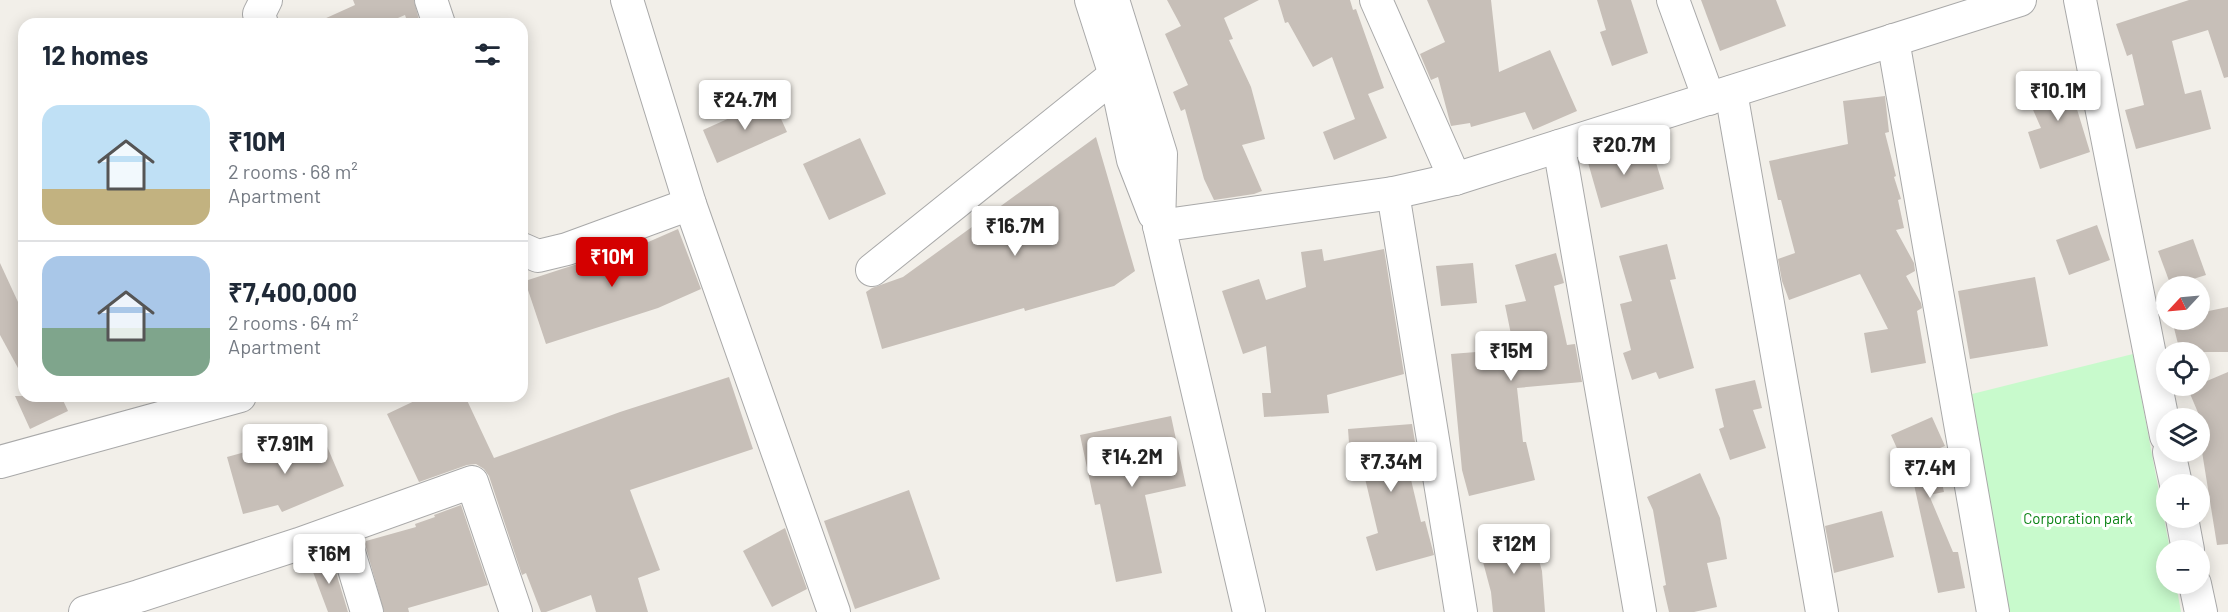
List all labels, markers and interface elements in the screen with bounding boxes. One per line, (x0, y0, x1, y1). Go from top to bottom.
icon: filters (471, 38, 504, 71)
text: 12 homes (42, 39, 148, 70)
pin: ₹10.1M (2009, 71, 2107, 122)
text: ₹10.1M (2030, 78, 2086, 102)
pin: ₹24.7M (696, 80, 794, 131)
text: ₹24.7M (713, 87, 777, 111)
text: ₹10M (228, 125, 286, 156)
pin: ₹20.7M (1575, 125, 1673, 176)
icon: home (90, 129, 162, 201)
text: ₹20.7M (1592, 132, 1656, 156)
text: 2 rooms · 68 m² (228, 159, 358, 183)
text: Apartment (228, 183, 321, 207)
pin: ₹16.7M (966, 206, 1064, 257)
text: ₹16.7M (986, 213, 1044, 237)
pin: ₹10M (576, 237, 648, 288)
text: ₹10M (590, 244, 634, 268)
text: ₹7,400,000 (228, 276, 357, 307)
north arrow (2156, 276, 2210, 330)
map controls (2156, 276, 2210, 594)
icon: home (90, 280, 162, 352)
text: 2 rooms · 64 m² (228, 310, 358, 334)
pin: ₹15M (1475, 331, 1547, 382)
text: Apartment (228, 334, 321, 358)
text: ₹15M (1489, 338, 1533, 362)
button: locate (2156, 342, 2210, 396)
button: layers (2156, 408, 2210, 462)
pin: ₹7.91M (236, 424, 334, 475)
text: ₹7.91M (256, 431, 314, 455)
pin: ₹14.2M (1083, 437, 1181, 488)
pin: ₹7.34M (1342, 442, 1440, 493)
text: ₹14.2M (1101, 444, 1163, 468)
pin: ₹7.4M (1888, 448, 1972, 499)
text: ₹7.34M (1360, 449, 1422, 473)
text: ₹7.4M (1904, 455, 1956, 479)
button: + (2156, 474, 2210, 528)
park label: Corporation park (2023, 509, 2133, 527)
pin: ₹12M (1478, 524, 1550, 575)
text: ₹12M (1492, 531, 1536, 555)
pin: ₹16M (293, 534, 365, 585)
button: − (2156, 540, 2210, 594)
text: ₹16M (307, 541, 351, 565)

